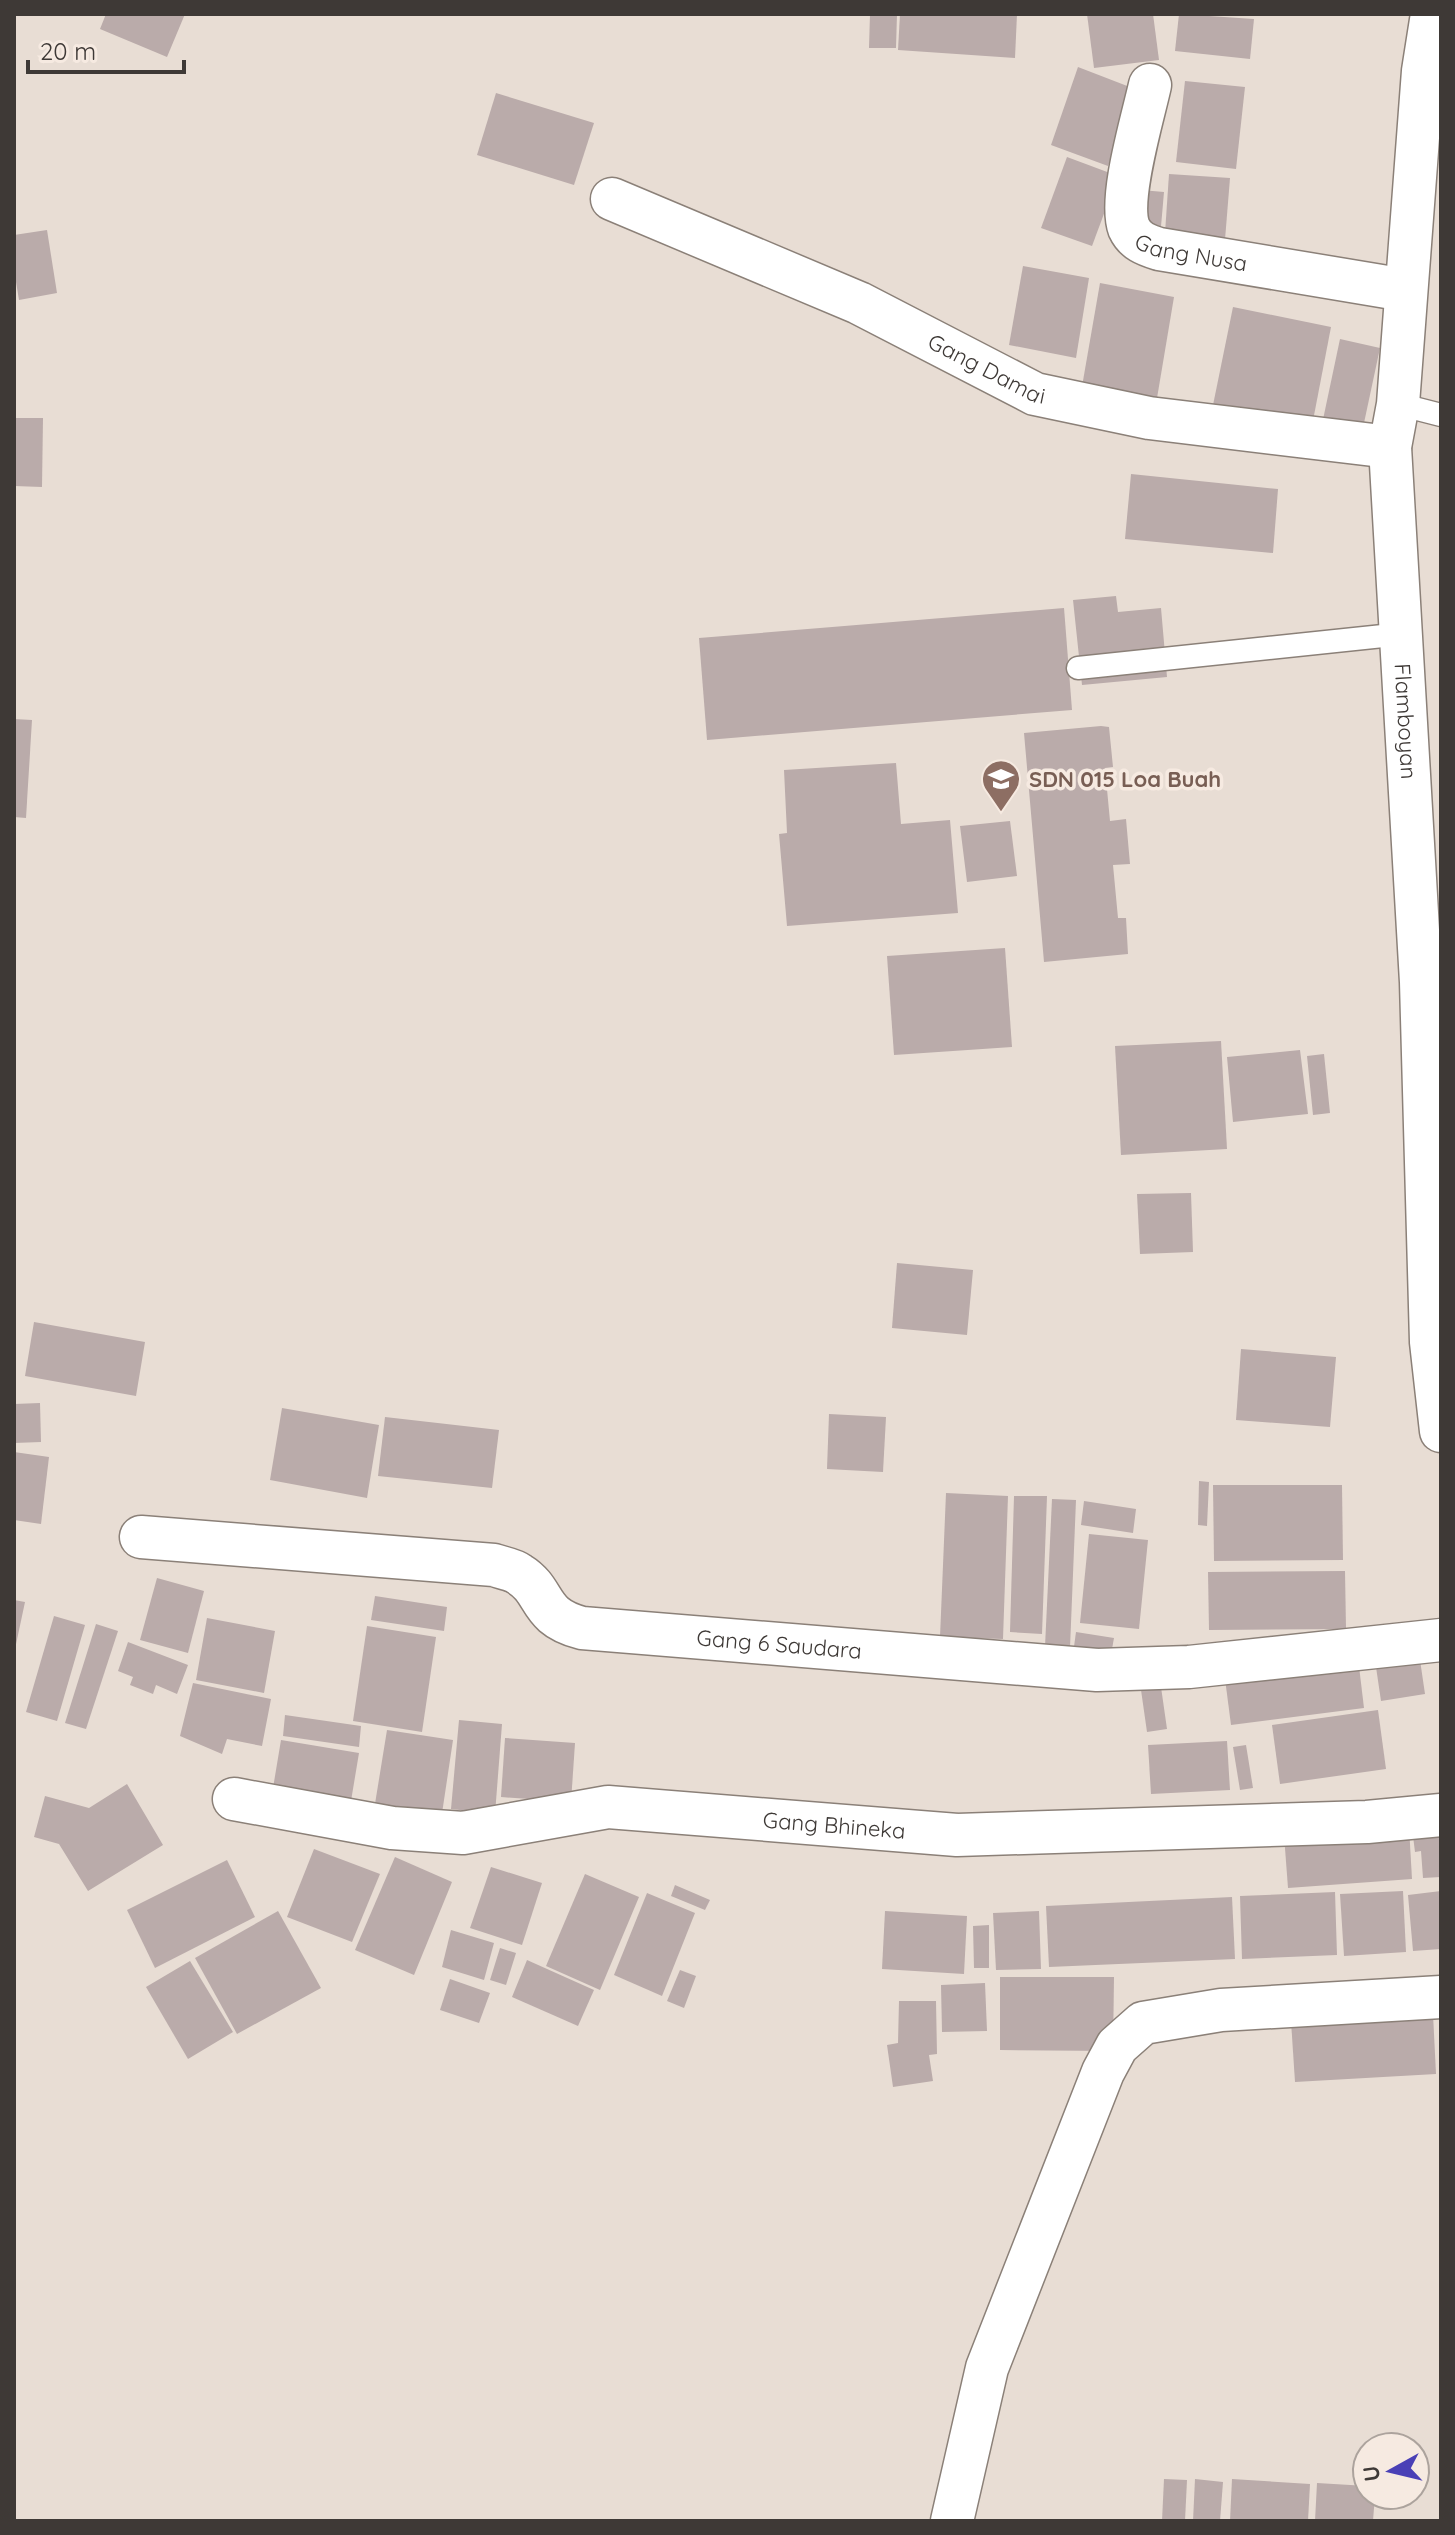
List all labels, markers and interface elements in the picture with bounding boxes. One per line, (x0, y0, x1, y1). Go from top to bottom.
scale bar (28, 24, 184, 74)
text: 20 m (40, 36, 96, 66)
street label: Gang Nusa (1130, 227, 1249, 277)
street label: Gang Damai (923, 327, 1048, 410)
street label: Flamboyan (1389, 662, 1423, 780)
school or university icon: SDN 015 Loa Buah (980, 758, 1022, 813)
place label: SDN 015 Loa Buah (1029, 765, 1221, 793)
street label: Gang 6 Saudara (695, 1623, 863, 1665)
street label: Gang Bhineka (762, 1805, 907, 1845)
north arrow (1351, 2431, 1431, 2511)
text: U (1356, 2464, 1386, 2483)

